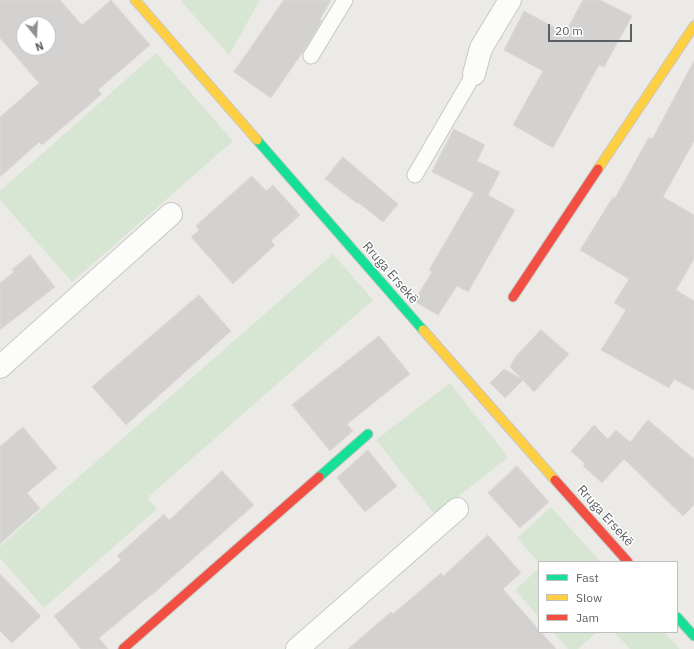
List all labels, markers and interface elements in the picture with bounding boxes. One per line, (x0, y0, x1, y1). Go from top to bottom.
north arrow (16, 16, 56, 56)
scale bar (550, 16, 634, 42)
text: 20 m (555, 23, 583, 38)
text: N (33, 39, 45, 54)
street label: Rruga Ersekë (359, 239, 421, 307)
street label: Rruga Ersekë (573, 482, 637, 550)
legend (538, 561, 678, 633)
text: Fast (576, 570, 599, 585)
text: Slow (576, 590, 602, 605)
text: Jam (576, 610, 599, 625)

